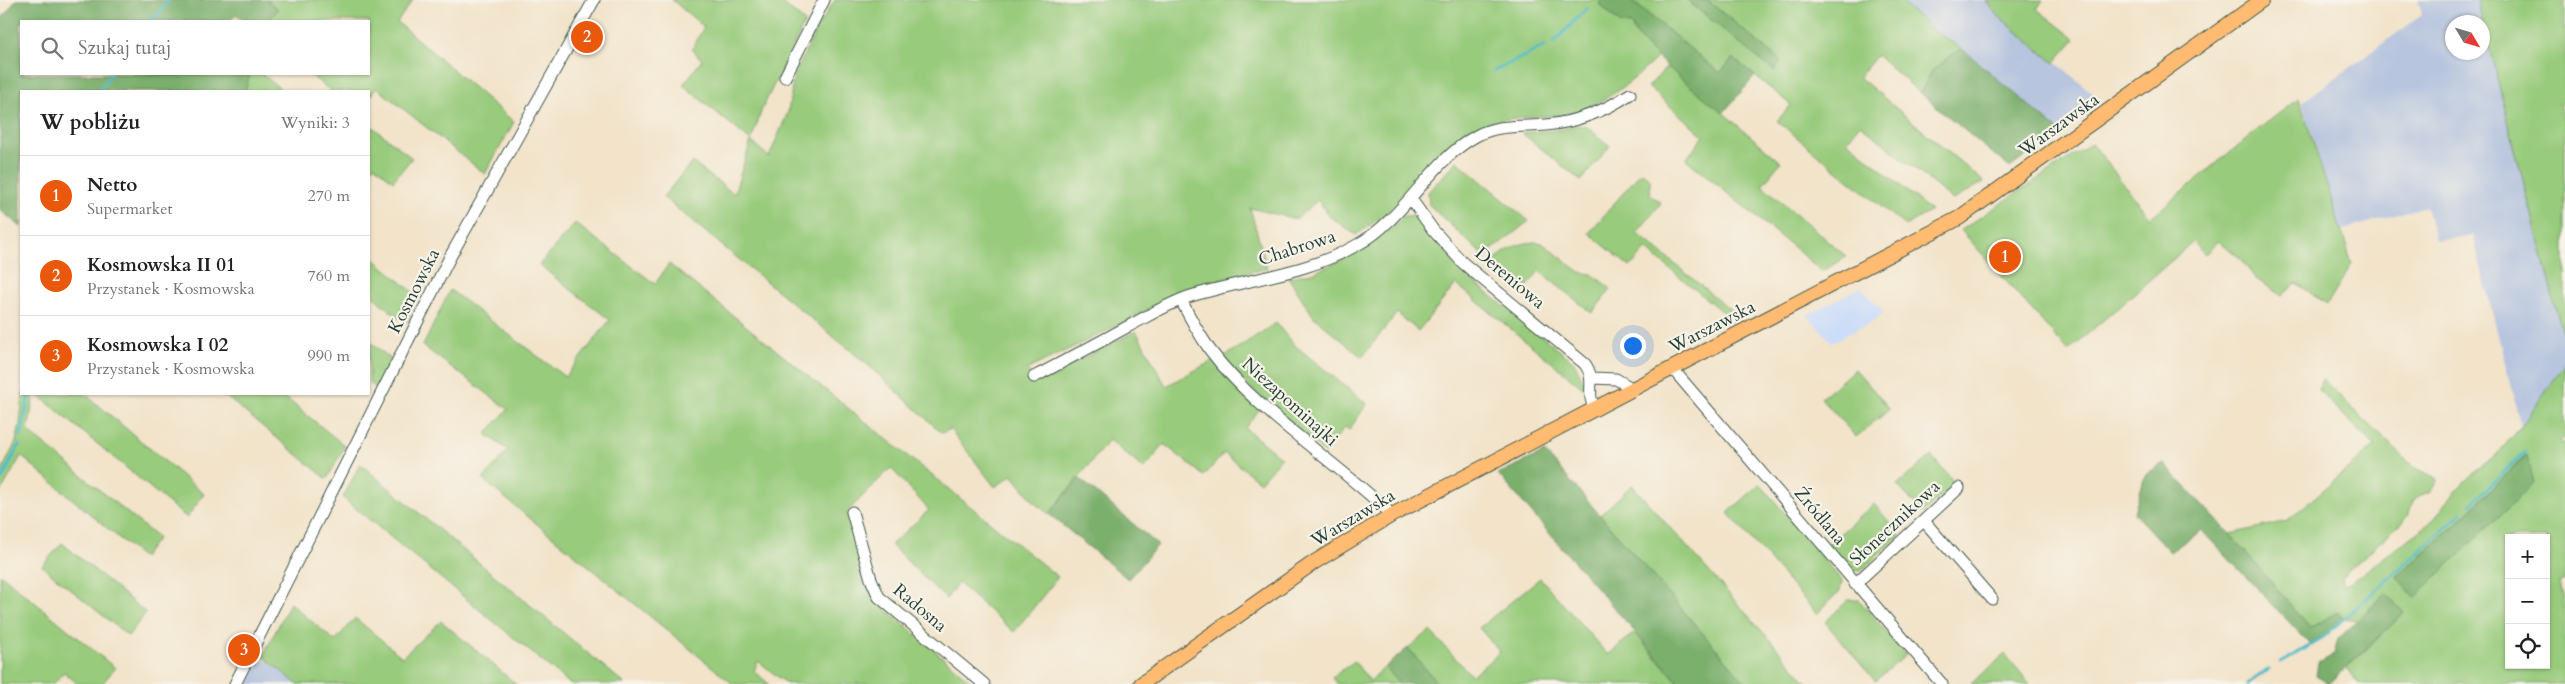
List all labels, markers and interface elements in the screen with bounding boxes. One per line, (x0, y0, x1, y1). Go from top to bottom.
north arrow (2445, 15, 2490, 60)
pin: 2 (571, 18, 603, 56)
search box (20, 20, 370, 75)
icon: search (38, 34, 66, 62)
text: Szukaj tutaj (78, 35, 171, 61)
street label: Warszawska (2013, 87, 2105, 163)
text: W pobliżu (40, 108, 141, 137)
text: Wyniki: 3 (281, 112, 350, 134)
text: Netto (87, 172, 137, 198)
text: 1 (52, 185, 60, 207)
text: 270 m (308, 185, 350, 207)
text: Supermarket (87, 198, 173, 220)
street label: Chabrowa (1255, 224, 1339, 272)
pin: 1 (1989, 238, 2021, 276)
street label: Dereniowa (1469, 241, 1551, 315)
street label: Kosmowska (382, 244, 446, 338)
text: Kosmowska II 01 (87, 252, 236, 278)
text: 2 (52, 265, 60, 287)
text: 760 m (308, 265, 350, 287)
text: Przystanek · Kosmowska (87, 278, 255, 300)
street label: Warszawska (1664, 294, 1760, 360)
text: Kosmowska I 02 (87, 332, 228, 358)
your location (1620, 333, 1646, 359)
text: 3 (52, 345, 60, 367)
text: 990 m (308, 345, 350, 367)
street label: Niezapominajki (1236, 352, 1344, 452)
text: Przystanek · Kosmowska (87, 358, 255, 380)
street label: Słonecznikowa (1844, 474, 1946, 571)
street label: Źródlana (1788, 482, 1852, 551)
street label: Warszawska (1305, 483, 1400, 553)
map controls (2505, 534, 2550, 669)
button: + (2505, 534, 2550, 579)
street label: Radosna (888, 578, 953, 638)
button: − (2505, 579, 2550, 624)
button: locate (2505, 624, 2550, 669)
pin: 3 (228, 631, 260, 669)

